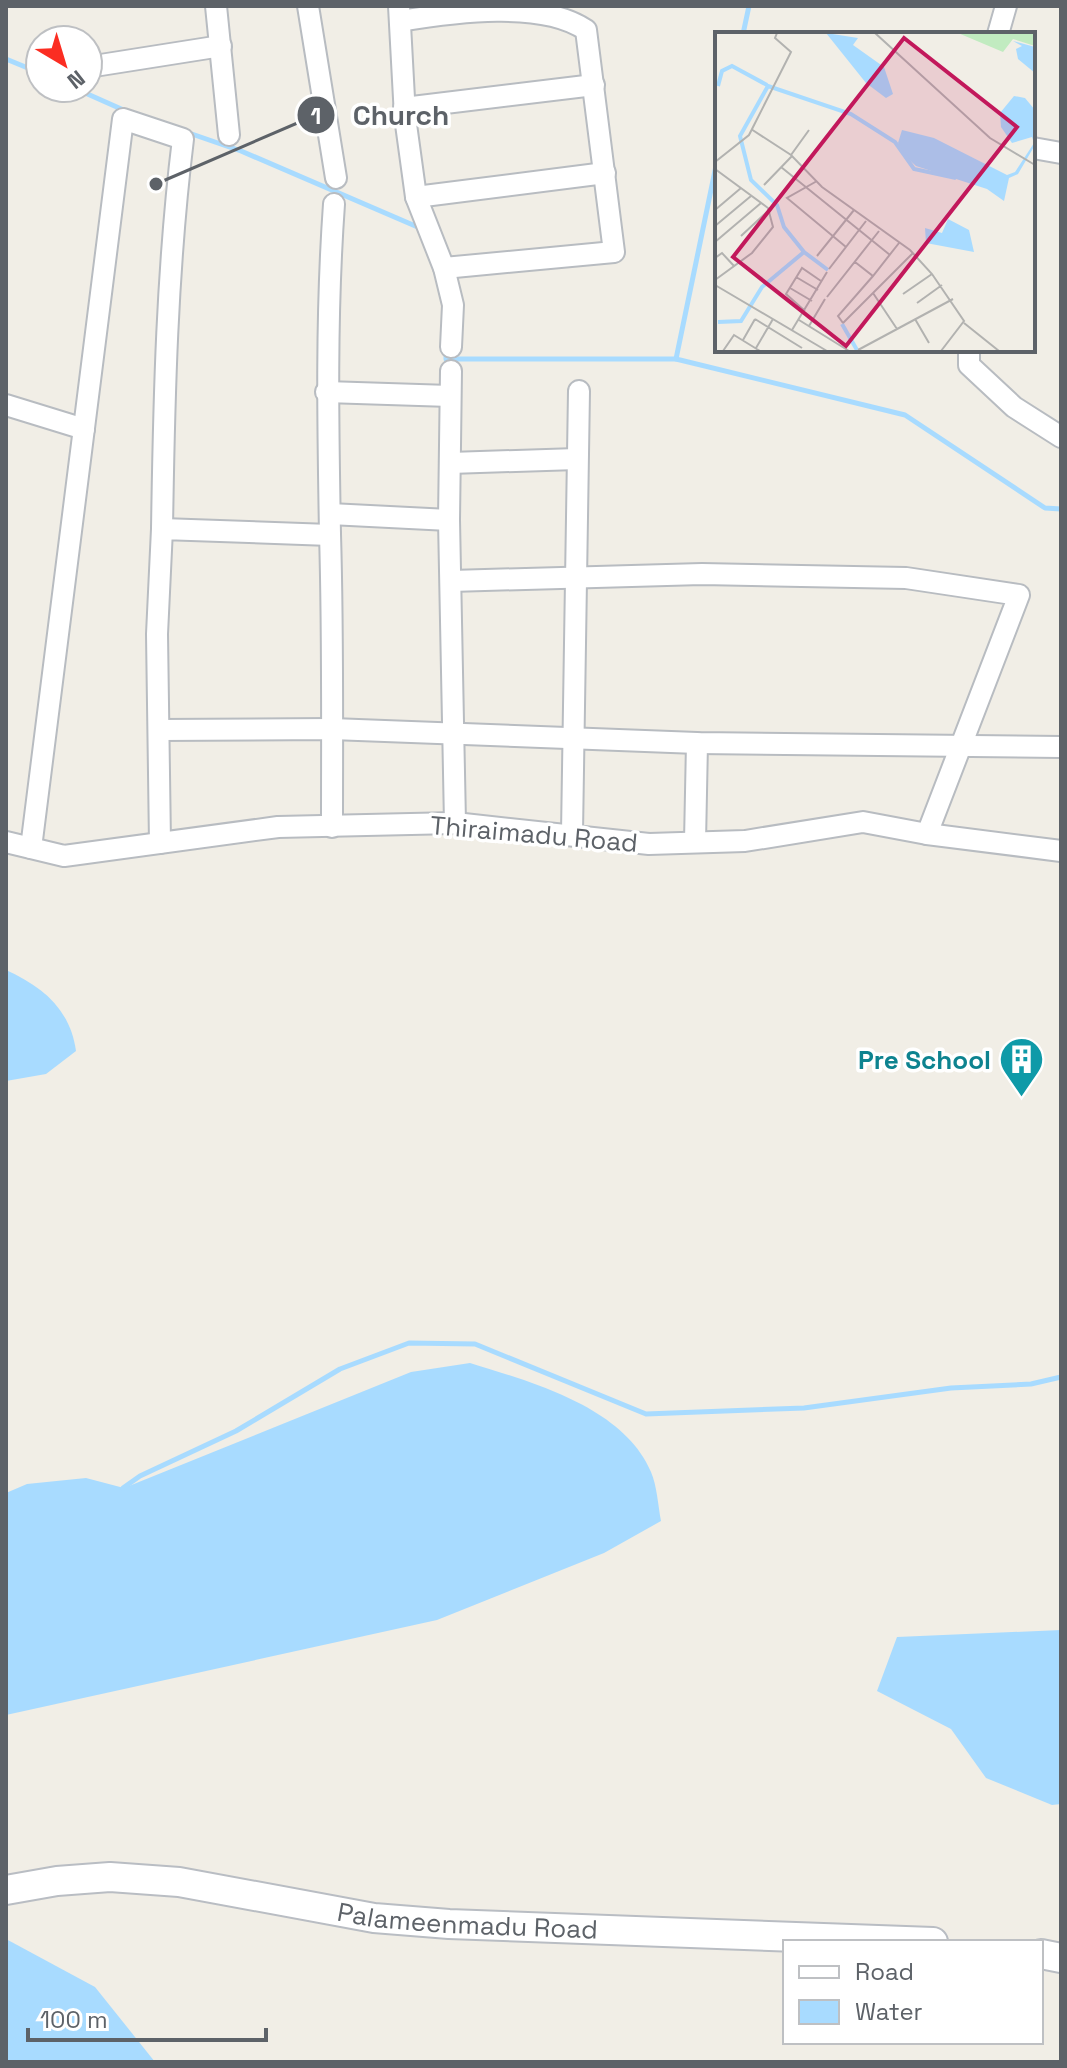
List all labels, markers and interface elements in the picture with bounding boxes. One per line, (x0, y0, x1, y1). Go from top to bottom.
north arrow (24, 24, 104, 104)
inset map (715, 32, 1035, 352)
text: N (62, 64, 91, 95)
callout: Church (296, 89, 465, 141)
text: Church (353, 97, 449, 133)
text: 1 (311, 100, 321, 131)
street label: Thiraimadu Road (429, 808, 639, 860)
building icon: Pre School (998, 1036, 1046, 1099)
place label: Pre School (858, 1043, 991, 1077)
street label: Palameenmadu Road (335, 1895, 598, 1947)
legend (783, 1940, 1043, 2044)
text: Road (855, 1956, 914, 1987)
scale bar (28, 1992, 266, 2042)
text: Water (855, 1996, 923, 2027)
text: 100 m (40, 2004, 108, 2035)

